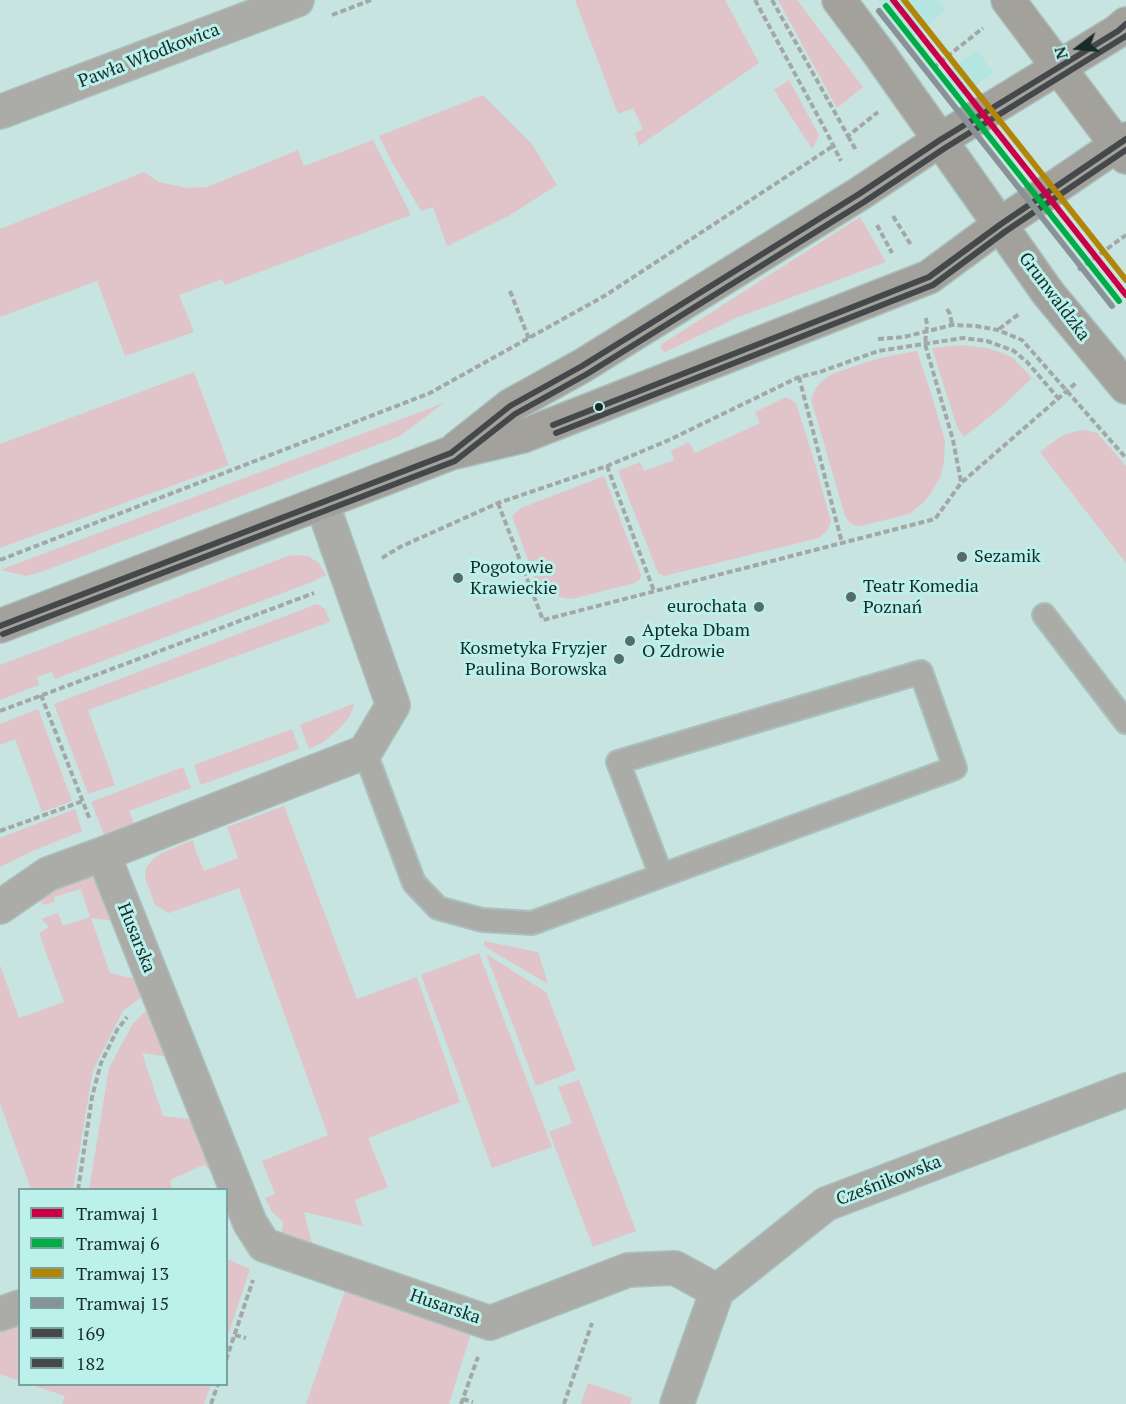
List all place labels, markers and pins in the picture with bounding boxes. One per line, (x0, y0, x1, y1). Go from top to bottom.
unlabelled marker (593, 401, 605, 413)
place label: Sezamik (974, 546, 1041, 568)
marker: Sezamik (955, 550, 969, 564)
place label: Pogotowie Krawieckie (470, 557, 557, 600)
marker: Pogotowie Krawieckie (451, 571, 465, 585)
place label: Teatr Komedia Poznań (863, 576, 979, 618)
marker: Teatr Komedia Poznań (844, 590, 858, 604)
place label: eurochata (667, 596, 747, 618)
marker: eurochata (752, 600, 766, 614)
place label: Apteka Dbam O Zdrowie (642, 620, 750, 662)
marker: Apteka Dbam O Zdrowie (623, 634, 637, 648)
place label: Kosmetyka Fryzjer Paulina Borowska (460, 638, 607, 680)
marker: Kosmetyka Fryzjer Paulina Borowska (612, 652, 626, 666)

